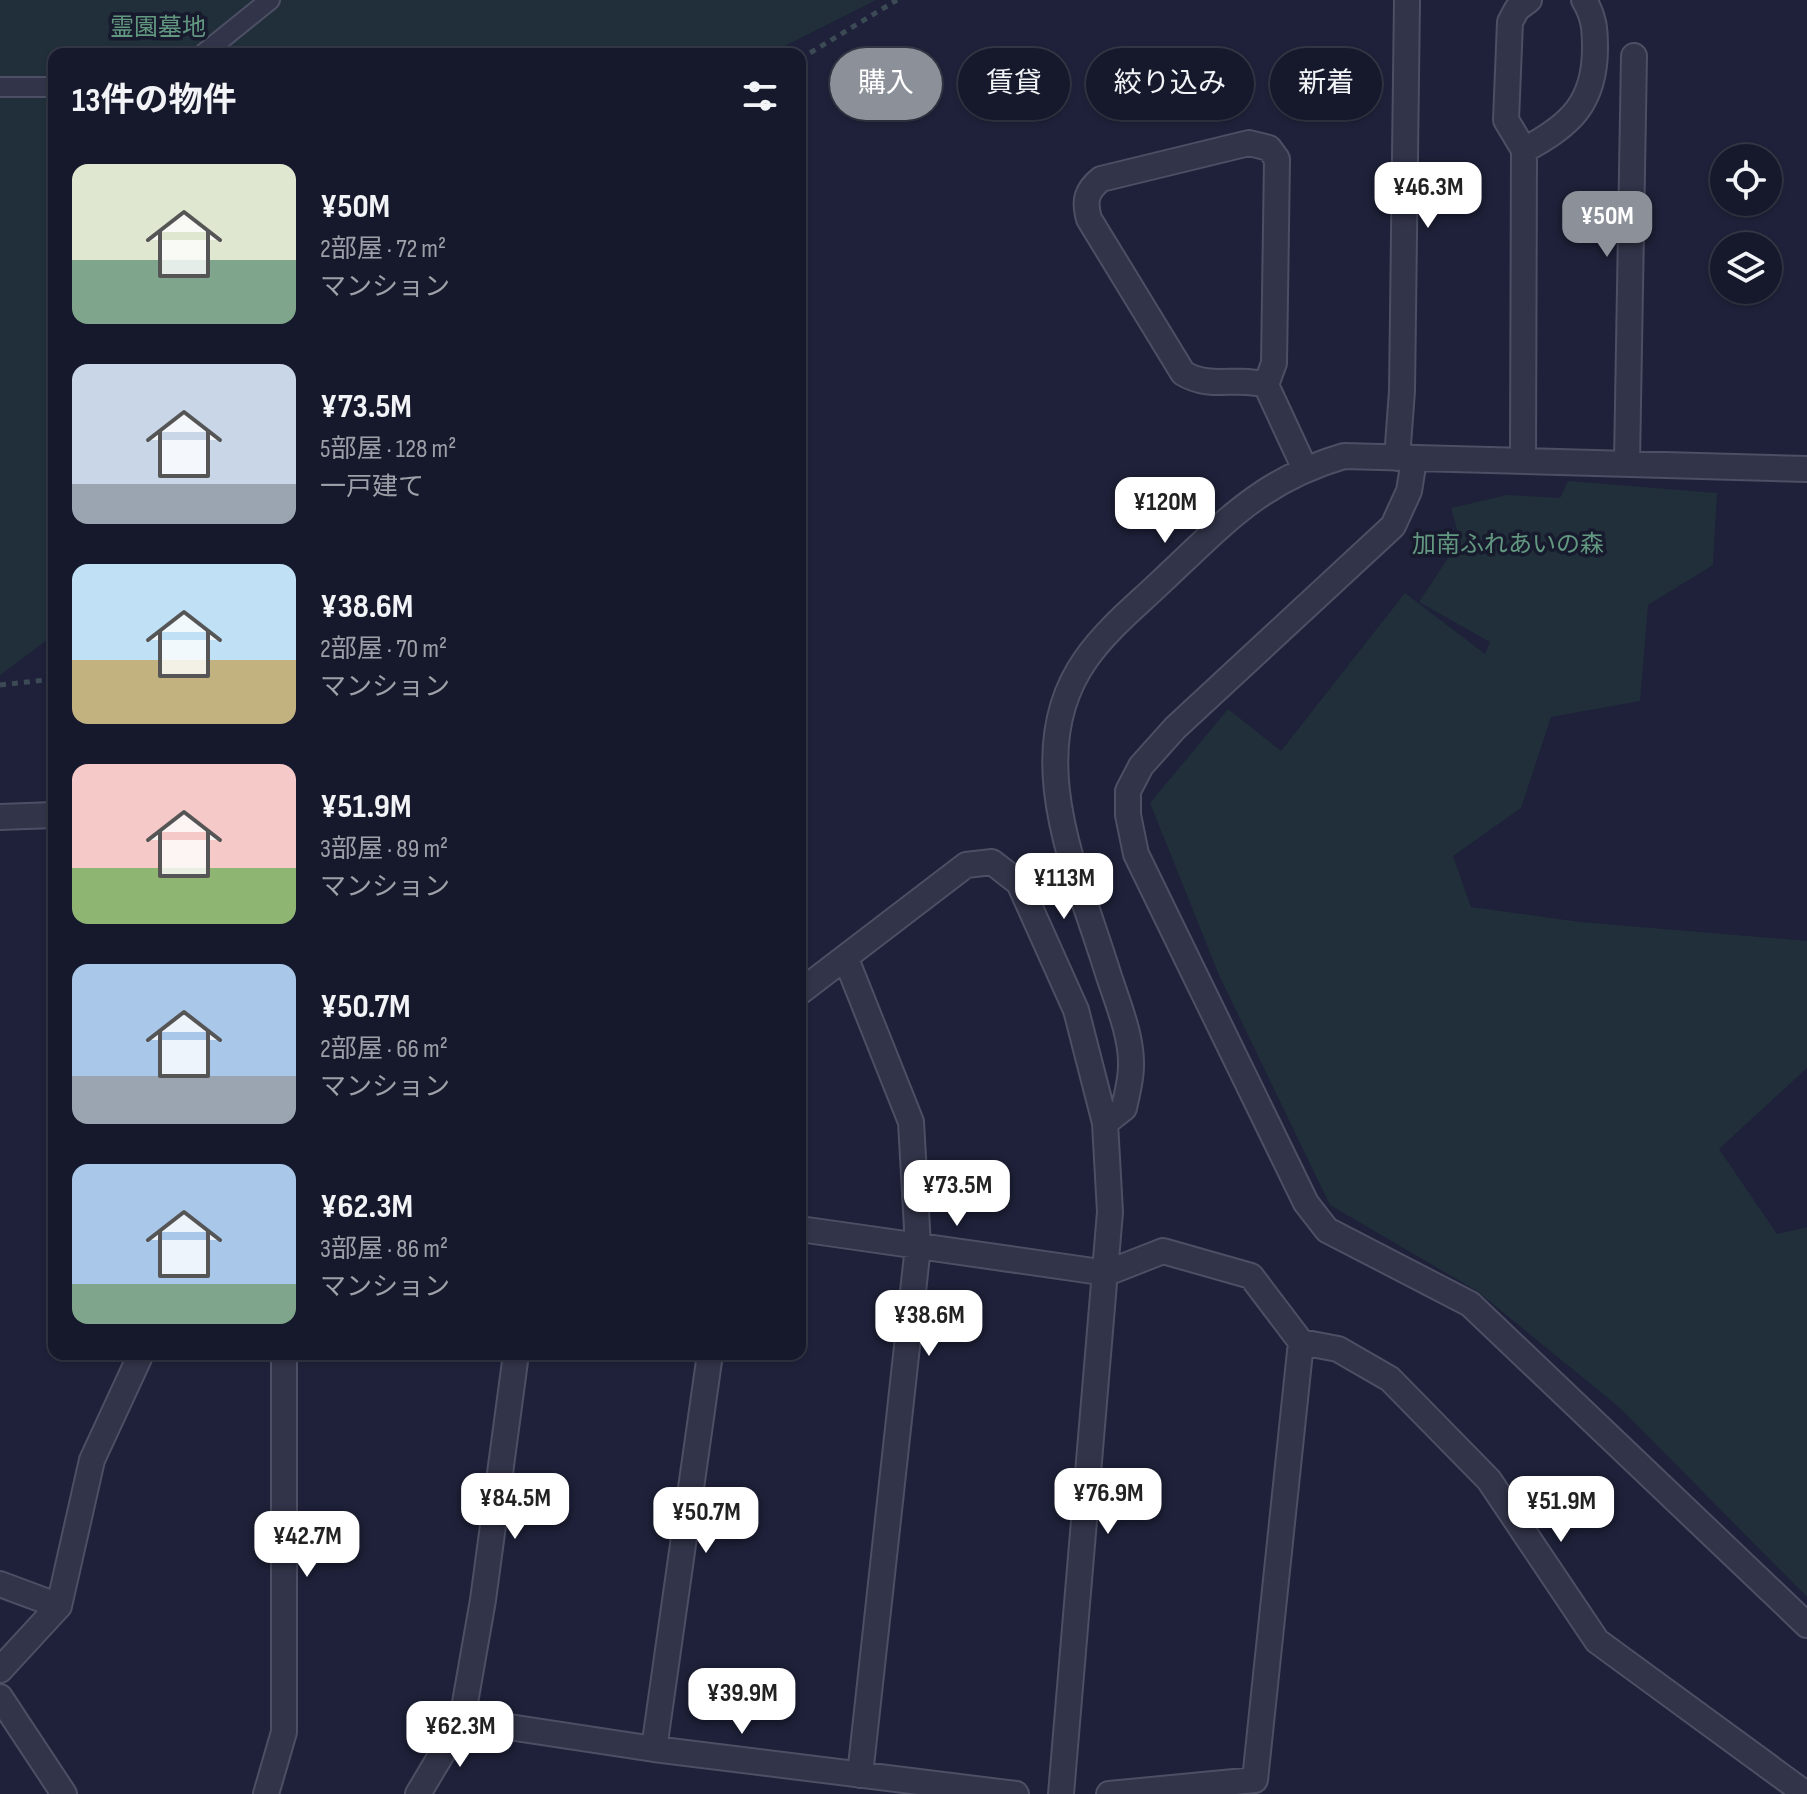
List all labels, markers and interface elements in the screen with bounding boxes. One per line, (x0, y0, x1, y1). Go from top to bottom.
park label: 霊園墓地 (110, 13, 206, 42)
chip: 購入 (830, 48, 942, 120)
chip: 賃貸 (958, 48, 1070, 120)
chip: 絞り込み (1086, 48, 1254, 120)
chip: 新着 (1270, 48, 1382, 120)
icon: filters (738, 74, 782, 118)
text: 13件の物件 (72, 80, 237, 121)
map controls (1710, 144, 1782, 304)
button: locate (1710, 144, 1782, 216)
pin: ¥46.3M (1363, 162, 1493, 230)
text: ¥46.3M (1393, 172, 1463, 203)
text: ¥50M (320, 186, 390, 227)
pin: ¥50M (1560, 191, 1654, 259)
icon: home (136, 196, 232, 292)
text: ¥50M (1580, 201, 1634, 232)
button: layers (1710, 232, 1782, 304)
text: 2部屋 · 72 m² (320, 234, 446, 265)
text: マンション (320, 272, 450, 303)
text: ¥73.5M (320, 386, 412, 427)
icon: home (136, 396, 232, 492)
text: 5部屋 · 128 m² (320, 434, 456, 465)
text: 一戸建て (320, 472, 424, 503)
pin: ¥120M (1109, 477, 1221, 545)
text: ¥120M (1133, 487, 1197, 518)
park label: 加南ふれあいの森 (1412, 530, 1604, 559)
text: ¥38.6M (320, 586, 413, 627)
icon: home (136, 596, 232, 692)
text: 2部屋 · 70 m² (320, 634, 447, 665)
text: マンション (320, 672, 450, 703)
text: ¥51.9M (320, 786, 411, 827)
icon: home (136, 796, 232, 892)
text: 3部屋 · 89 m² (320, 834, 448, 865)
pin: ¥113M (1008, 853, 1120, 921)
text: ¥113M (1033, 863, 1095, 894)
text: マンション (320, 872, 450, 903)
text: ¥50.7M (320, 986, 411, 1027)
icon: home (136, 996, 232, 1092)
text: 2部屋 · 66 m² (320, 1034, 448, 1065)
text: マンション (320, 1072, 450, 1103)
pin: ¥73.5M (892, 1160, 1022, 1228)
text: ¥73.5M (922, 1170, 992, 1201)
text: ¥62.3M (320, 1186, 413, 1227)
icon: home (136, 1196, 232, 1292)
text: 3部屋 · 86 m² (320, 1234, 448, 1265)
text: マンション (320, 1272, 450, 1303)
pin: ¥38.6M (864, 1290, 994, 1358)
text: ¥38.6M (893, 1300, 965, 1331)
pin: ¥76.9M (1043, 1468, 1173, 1536)
pin: ¥84.5M (450, 1473, 580, 1541)
pin: ¥51.9M (1496, 1476, 1626, 1544)
text: ¥76.9M (1073, 1478, 1143, 1509)
text: ¥84.5M (479, 1483, 551, 1514)
text: ¥51.9M (1526, 1486, 1596, 1517)
pin: ¥50.7M (641, 1487, 771, 1555)
text: ¥50.7M (671, 1497, 741, 1528)
pin: ¥42.7M (242, 1511, 372, 1579)
text: ¥42.7M (272, 1521, 342, 1552)
pin: ¥39.9M (677, 1668, 807, 1736)
text: ¥39.9M (706, 1678, 778, 1709)
pin: ¥62.3M (395, 1701, 525, 1769)
text: ¥62.3M (424, 1711, 496, 1742)

